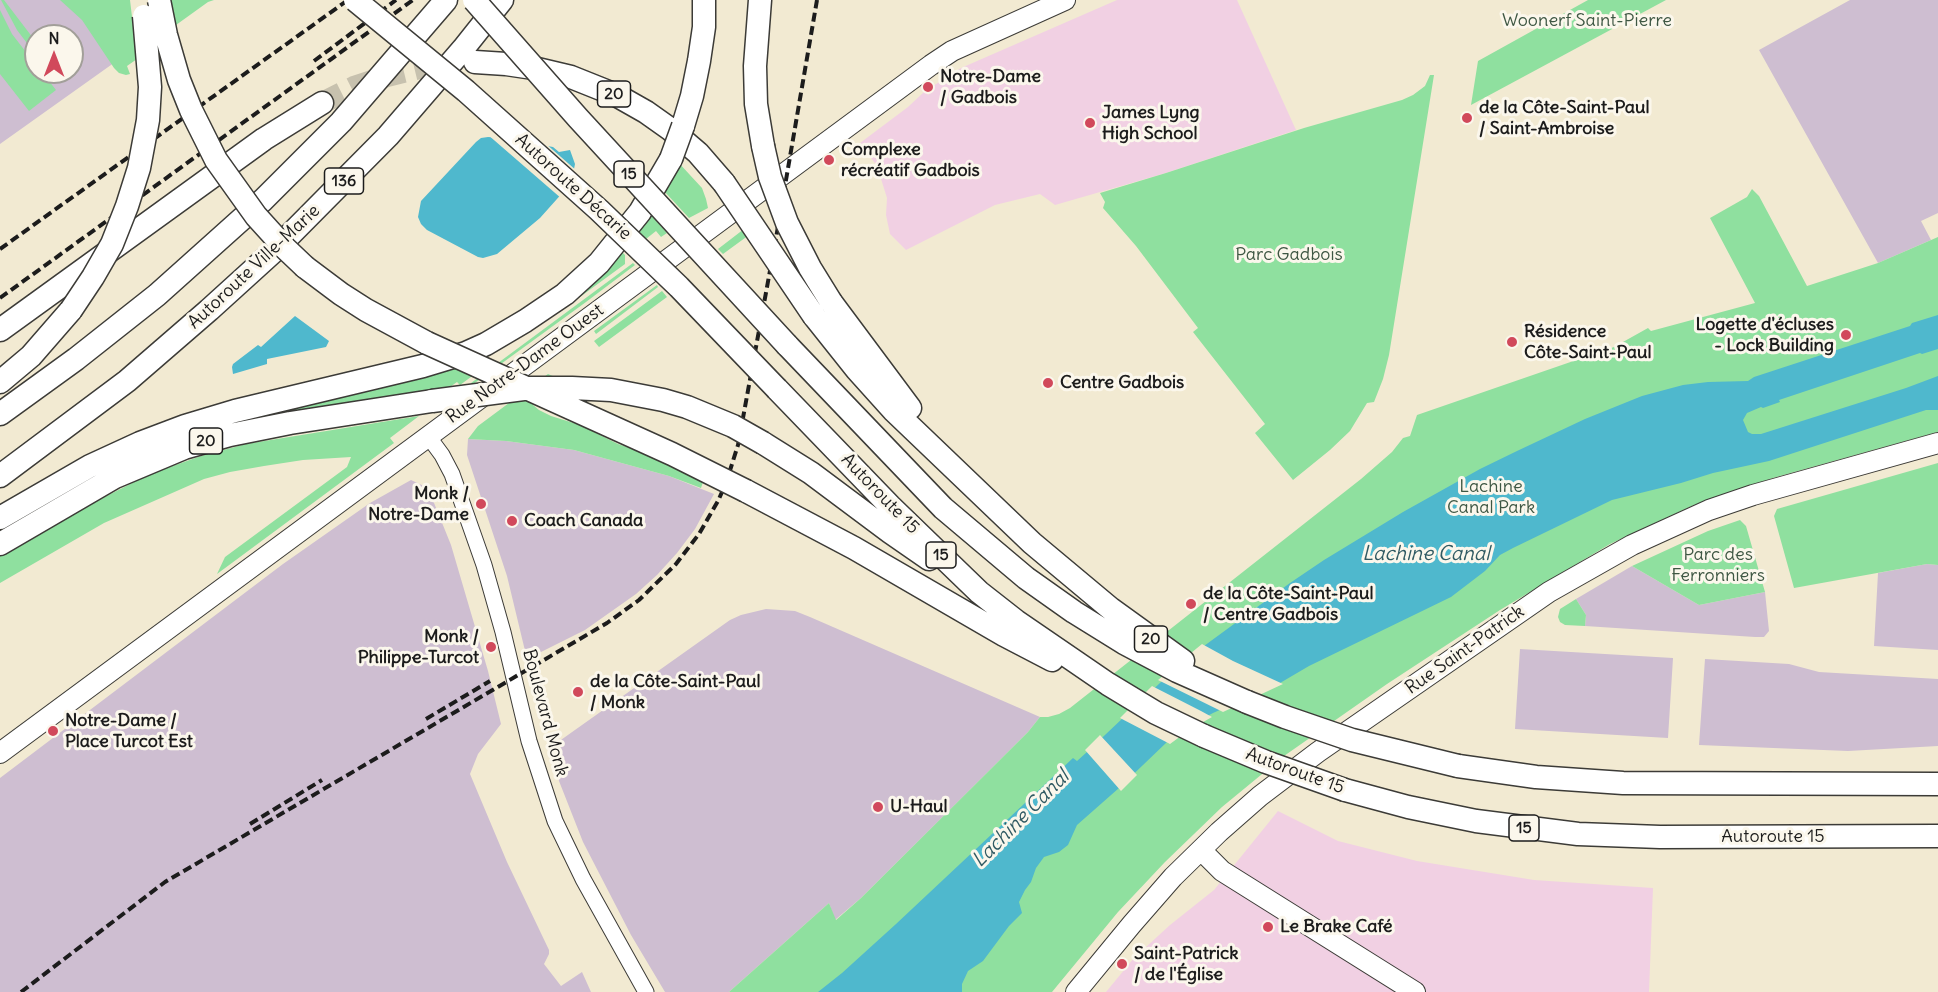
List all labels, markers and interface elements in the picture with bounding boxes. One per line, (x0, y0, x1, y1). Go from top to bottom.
park label: Woonerf Saint-Pierre (1502, 10, 1672, 32)
north arrow (24, 24, 84, 84)
text: N (48, 28, 60, 48)
place label: Notre-Dame / Gadbois (940, 66, 1041, 109)
marker: Notre-Dame / Gadbois (921, 80, 935, 94)
road number: 20 (598, 81, 630, 107)
place label: de la Côte-Saint-Paul / Saint-Ambroise (1479, 97, 1650, 140)
place label: James Lyng High School (1102, 102, 1200, 144)
marker: de la Côte-Saint-Paul / Saint-Ambroise (1460, 111, 1474, 125)
marker: James Lyng High School (1083, 116, 1097, 130)
street label: Autoroute Décarie (511, 129, 635, 245)
place label: Complexe récréatif Gadbois (841, 139, 980, 182)
marker: Complexe récréatif Gadbois (822, 153, 836, 167)
road number: 15 (614, 161, 644, 187)
road number: 136 (324, 168, 364, 194)
street label: Autoroute Ville-Marie (184, 200, 324, 334)
park label: Parc Gadbois (1235, 244, 1343, 266)
street label: Rue Notre-Dame Ouest (442, 300, 608, 428)
place label: Logette d'écluses - Lock Building (1696, 314, 1834, 356)
place label: Résidence Côte-Saint-Paul (1524, 321, 1652, 364)
marker: Logette d'écluses - Lock Building (1839, 328, 1853, 342)
marker: Résidence Côte-Saint-Paul (1505, 335, 1519, 349)
place label: Centre Gadbois (1060, 372, 1184, 394)
marker: Centre Gadbois (1041, 376, 1055, 390)
road number: 20 (190, 428, 222, 454)
street label: Autoroute 15 (836, 449, 924, 539)
park label: Lachine Canal Park (1447, 476, 1535, 518)
place label: Monk / Notre-Dame (368, 483, 469, 526)
marker: Monk / Notre-Dame (474, 497, 488, 511)
place label: Coach Canada (524, 510, 643, 532)
marker: Coach Canada (505, 514, 519, 528)
road number: 15 (926, 542, 956, 568)
water label: Lachine Canal (1362, 542, 1490, 566)
park label: Parc des Ferronniers (1671, 544, 1765, 586)
place label: de la Côte-Saint-Paul / Centre Gadbois (1203, 583, 1374, 626)
marker: de la Côte-Saint-Paul / Centre Gadbois (1184, 597, 1198, 611)
street label: Rue Saint-Patrick (1401, 601, 1529, 699)
place label: Monk / Philippe-Turcot (358, 626, 479, 668)
road number: 20 (1134, 626, 1168, 652)
marker: Monk / Philippe-Turcot (484, 640, 498, 654)
street label: Boulevard Monk (518, 647, 572, 779)
place label: de la Côte-Saint-Paul / Monk (590, 671, 761, 714)
marker: de la Côte-Saint-Paul / Monk (571, 685, 585, 699)
place label: Notre-Dame / Place Turcot Est (65, 710, 193, 752)
marker: Notre-Dame / Place Turcot Est (46, 724, 60, 738)
street label: Autoroute 15 (1243, 743, 1347, 799)
water label: Lachine Canal (968, 766, 1074, 872)
place label: U-Haul (890, 796, 948, 818)
marker: U-Haul (871, 800, 885, 814)
road number: 15 (1509, 815, 1539, 841)
street label: Autoroute 15 (1721, 826, 1825, 848)
place label: Le Brake Café (1280, 916, 1393, 938)
marker: Le Brake Café (1261, 920, 1275, 934)
place label: Saint-Patrick / de l'Église (1134, 943, 1238, 986)
marker: Saint-Patrick / de l'Église (1115, 957, 1129, 971)

